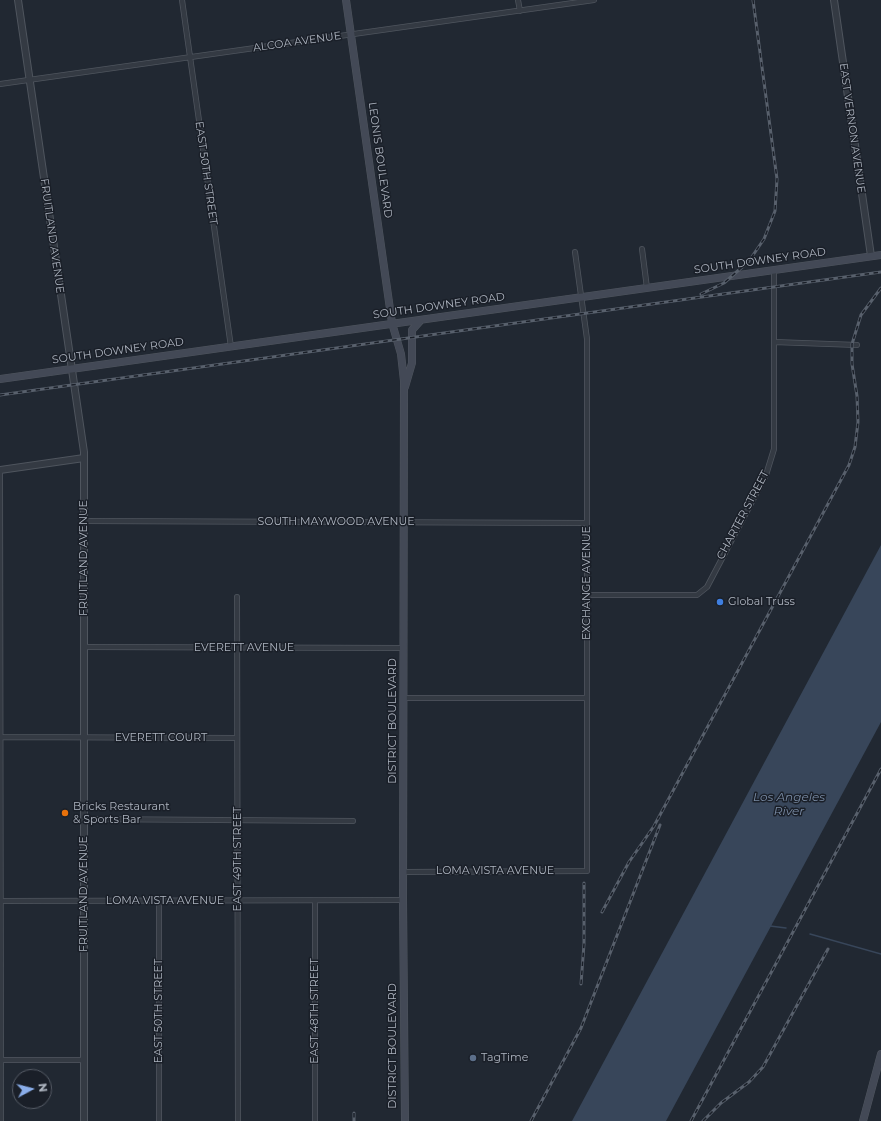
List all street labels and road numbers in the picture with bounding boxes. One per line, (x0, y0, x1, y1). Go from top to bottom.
street label: ALCOA AVENUE (252, 29, 342, 55)
street label: EAST VERNON AVENUE (836, 62, 868, 194)
street label: LEONIS BOULEVARD (365, 101, 395, 219)
street label: EAST 50TH STREET (192, 120, 220, 226)
street label: FRUITLAND AVENUE (37, 178, 67, 294)
street label: SOUTH DOWNEY ROAD (693, 245, 827, 277)
street label: SOUTH DOWNEY ROAD (372, 290, 506, 322)
street label: SOUTH DOWNEY ROAD (51, 335, 185, 367)
street label: CHARTER STREET (714, 468, 772, 562)
street label: FRUITLAND AVENUE (77, 500, 91, 616)
street label: SOUTH MAYWOOD AVENUE (257, 515, 415, 529)
street label: EXCHANGE AVENUE (580, 526, 594, 640)
street label: EVERETT AVENUE (194, 641, 294, 655)
street label: DISTRICT BOULEVARD (386, 658, 400, 784)
street label: EVERETT COURT (115, 731, 207, 745)
street label: EAST 49TH STREET (231, 807, 245, 911)
street label: FRUITLAND AVENUE (77, 836, 91, 952)
street label: LOMA VISTA AVENUE (436, 864, 554, 878)
street label: LOMA VISTA AVENUE (106, 894, 224, 908)
street label: EAST 48TH STREET (308, 958, 322, 1064)
street label: EAST 50TH STREET (152, 959, 166, 1063)
street label: DISTRICT BOULEVARD (386, 983, 400, 1109)

